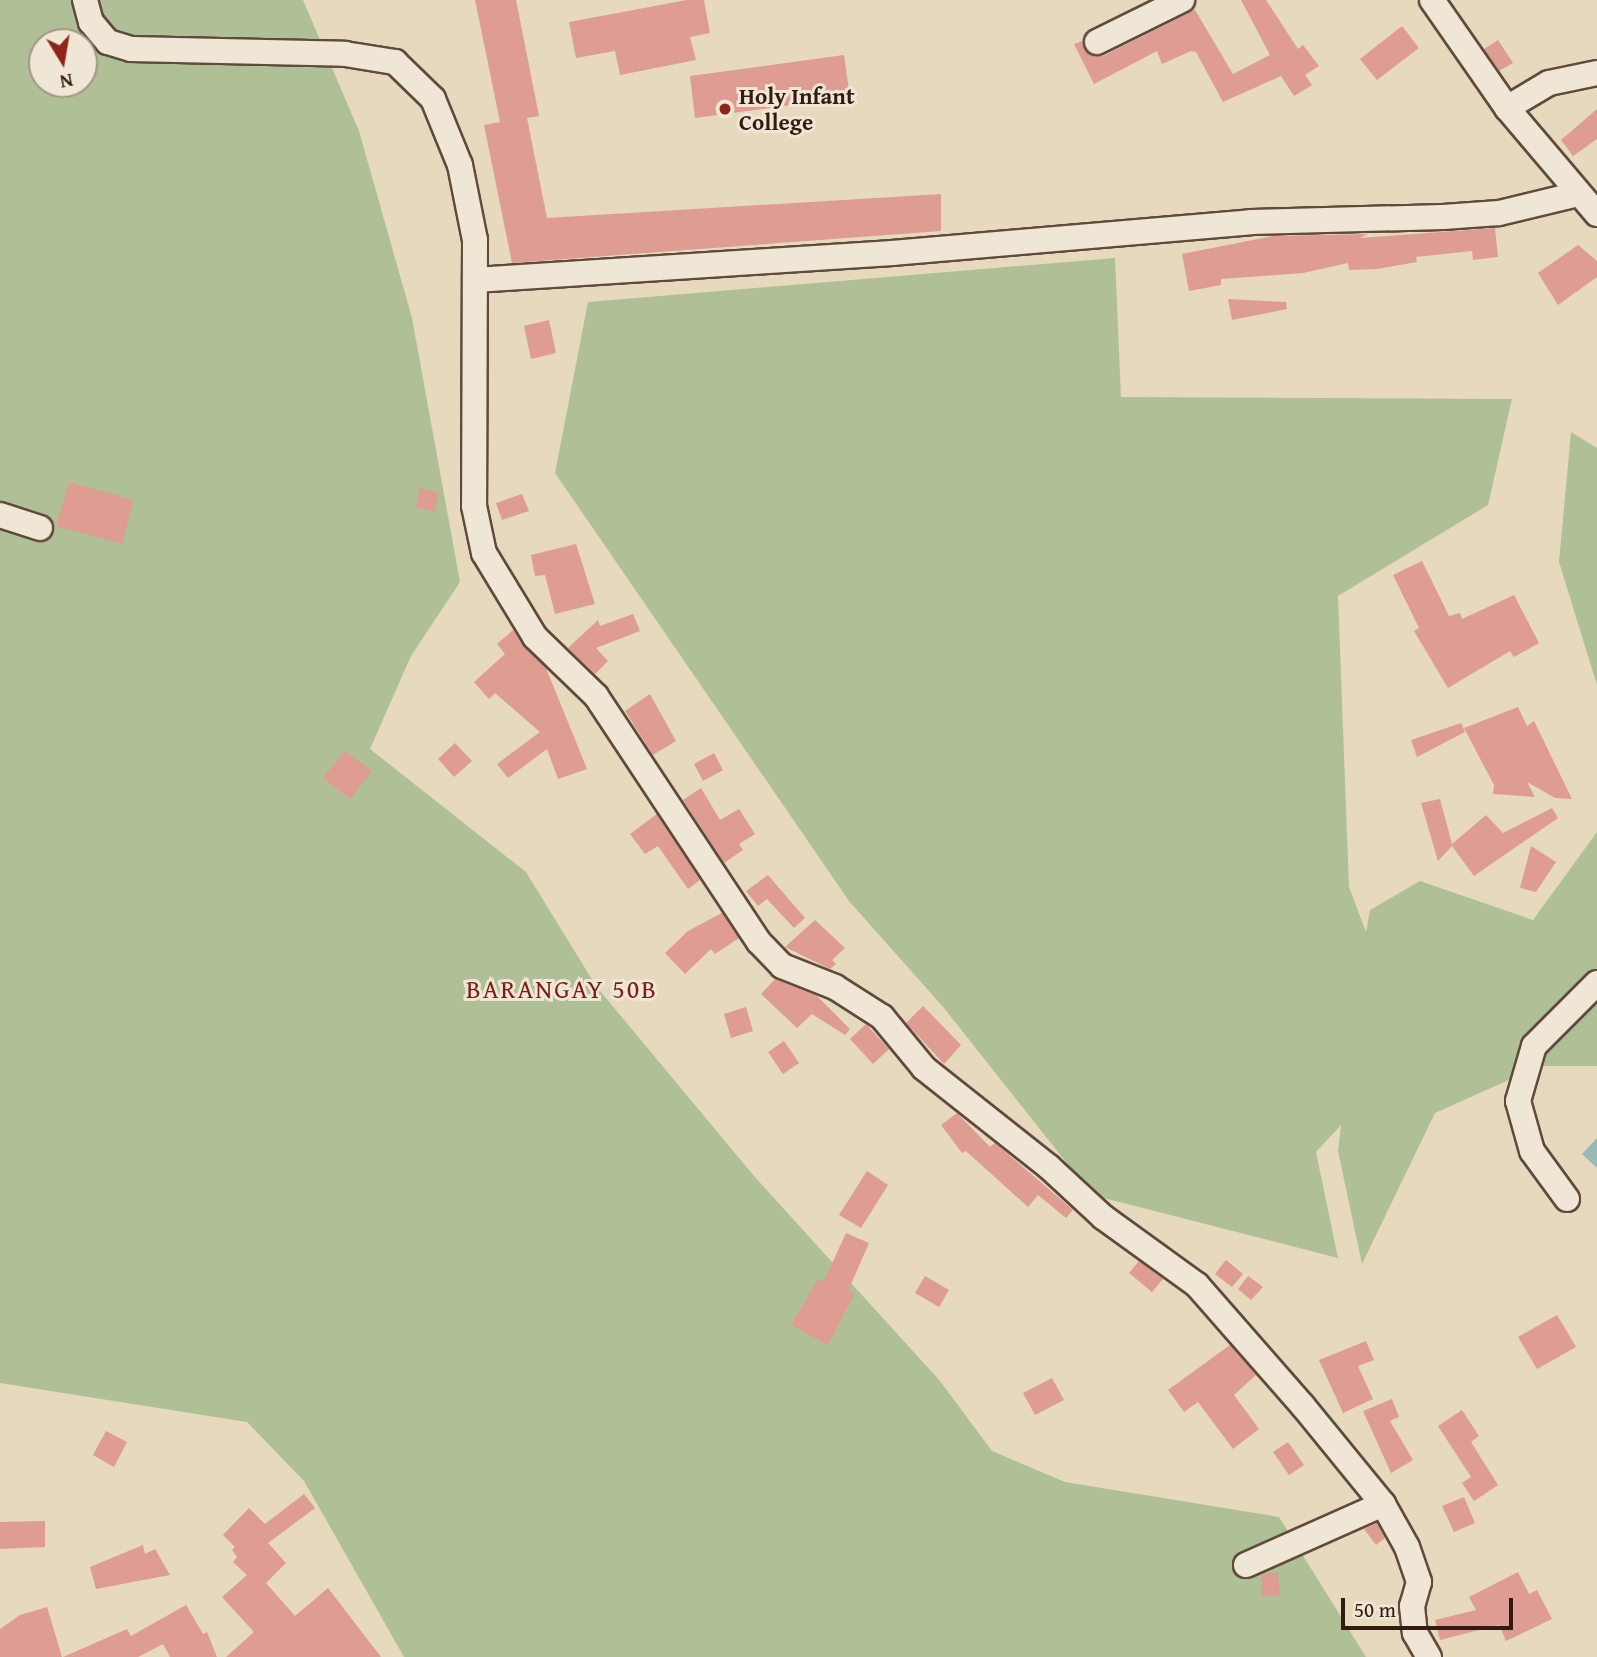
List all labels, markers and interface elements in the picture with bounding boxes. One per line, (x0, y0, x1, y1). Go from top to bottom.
north arrow (28, 28, 98, 98)
text: N (58, 67, 76, 97)
place label: Holy Infant College (739, 82, 855, 136)
marker: Holy Infant College (717, 101, 733, 117)
district label: BARANGAY 50B (467, 973, 657, 1005)
scale bar (1345, 1584, 1516, 1628)
text: 50 m (1354, 1594, 1396, 1625)

